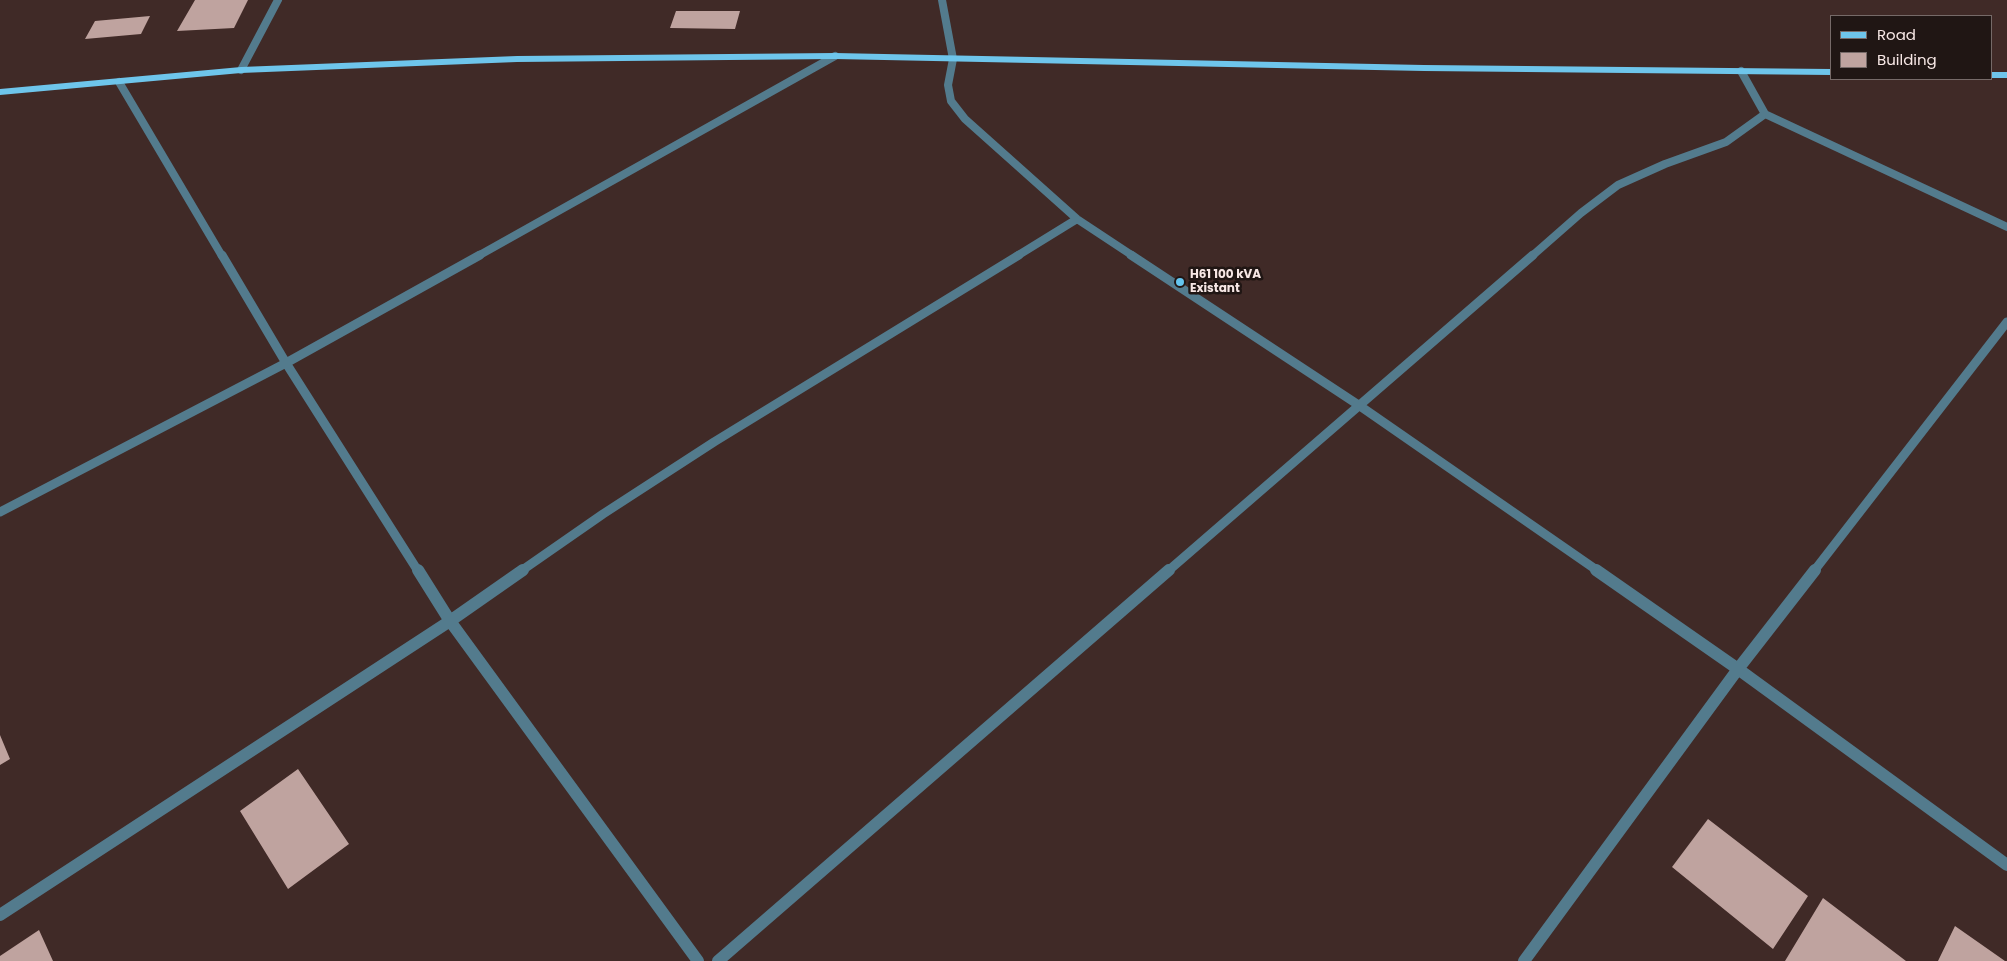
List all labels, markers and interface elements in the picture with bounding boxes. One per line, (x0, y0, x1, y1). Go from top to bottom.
legend (1830, 15, 1992, 80)
text: Road (1877, 24, 1916, 45)
text: Building (1877, 49, 1937, 70)
place label: H61 100 kVA Existant (1190, 268, 1261, 296)
marker: H61 100 kVA Existant (1174, 276, 1186, 288)

